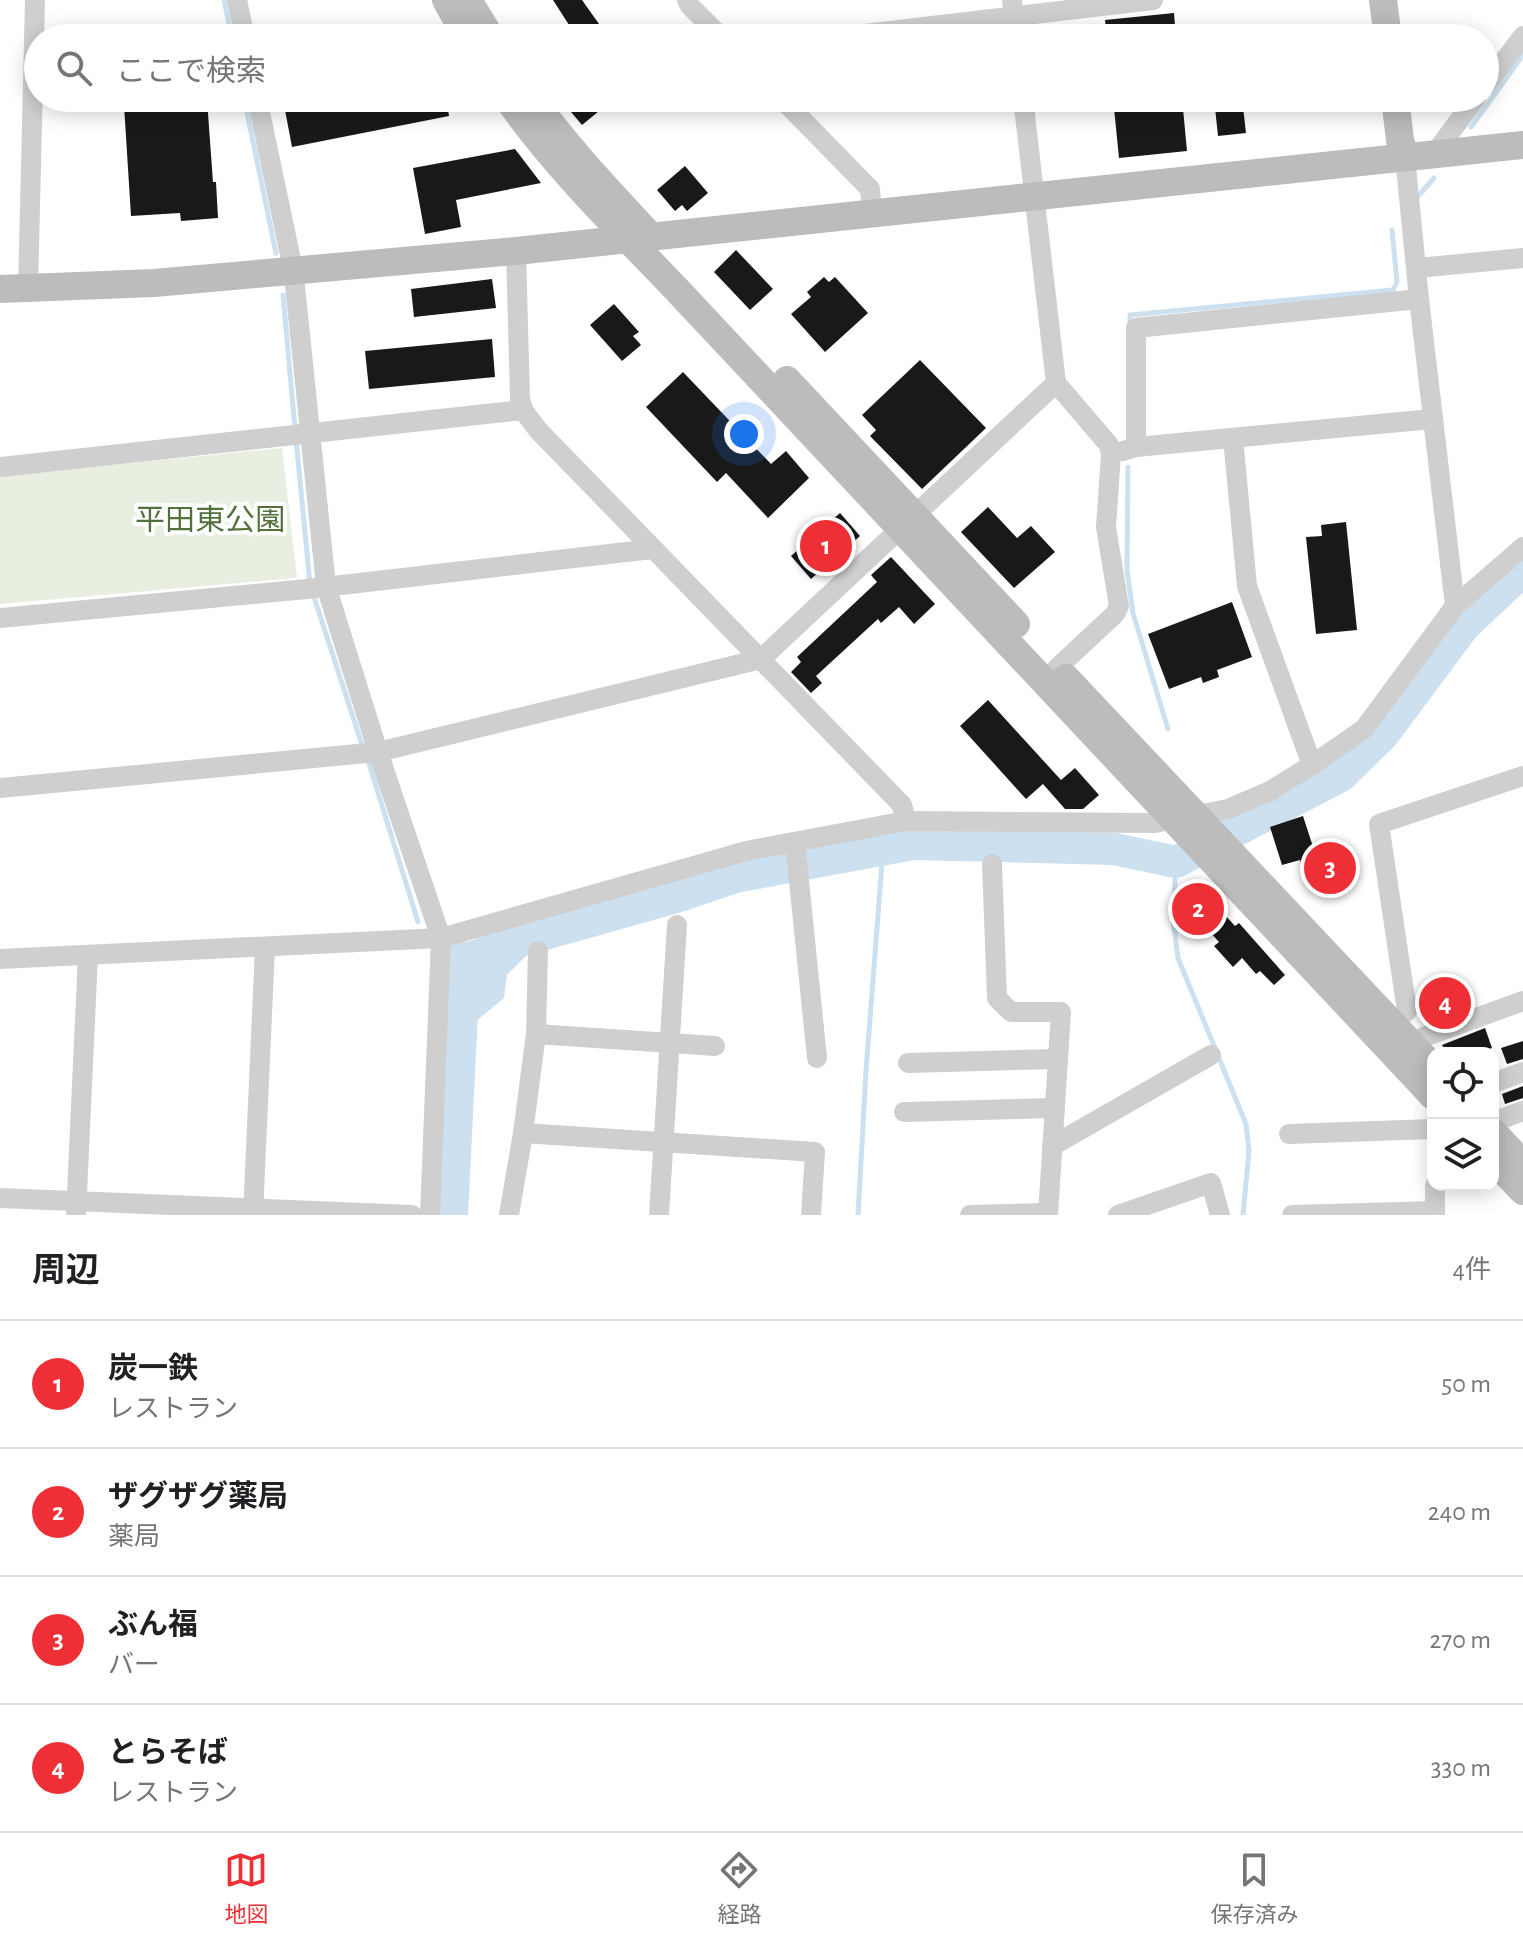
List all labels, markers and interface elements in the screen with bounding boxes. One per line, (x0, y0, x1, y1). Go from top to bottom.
search box (24, 24, 1499, 112)
icon: search (52, 46, 96, 90)
text: ここで検索 (116, 57, 266, 87)
your location (724, 414, 764, 454)
park label: 平田東公園 (135, 505, 285, 536)
pin: 1 (800, 516, 852, 576)
pin: 3 (1304, 838, 1356, 898)
pin: 2 (1172, 879, 1224, 939)
pin: 4 (1419, 973, 1471, 1033)
map controls (1427, 1047, 1499, 1191)
button: locate (1427, 1047, 1499, 1119)
button: layers (1427, 1119, 1499, 1191)
text: 周辺 (32, 1254, 100, 1288)
text: 4件 (1452, 1257, 1491, 1283)
text: 炭一鉄 (108, 1354, 198, 1384)
text: 1 (53, 1371, 63, 1397)
text: 50 m (1441, 1371, 1491, 1397)
text: レストラン (108, 1396, 238, 1422)
text: ザグザグ薬局 (108, 1482, 288, 1512)
text: 2 (52, 1499, 64, 1525)
text: 240 m (1428, 1499, 1491, 1525)
text: 薬局 (108, 1524, 160, 1550)
text: ぶん福 (108, 1610, 198, 1640)
text: 3 (52, 1627, 64, 1653)
text: 270 m (1430, 1627, 1491, 1653)
text: バー (108, 1652, 160, 1678)
text: とらそば (108, 1738, 228, 1768)
text: 4 (51, 1755, 65, 1781)
text: 330 m (1431, 1755, 1491, 1781)
text: レストラン (108, 1780, 238, 1806)
tab: 地図 (224, 1848, 269, 1928)
tab: 経路 (717, 1848, 762, 1928)
tab: 保存済み (1210, 1848, 1299, 1928)

